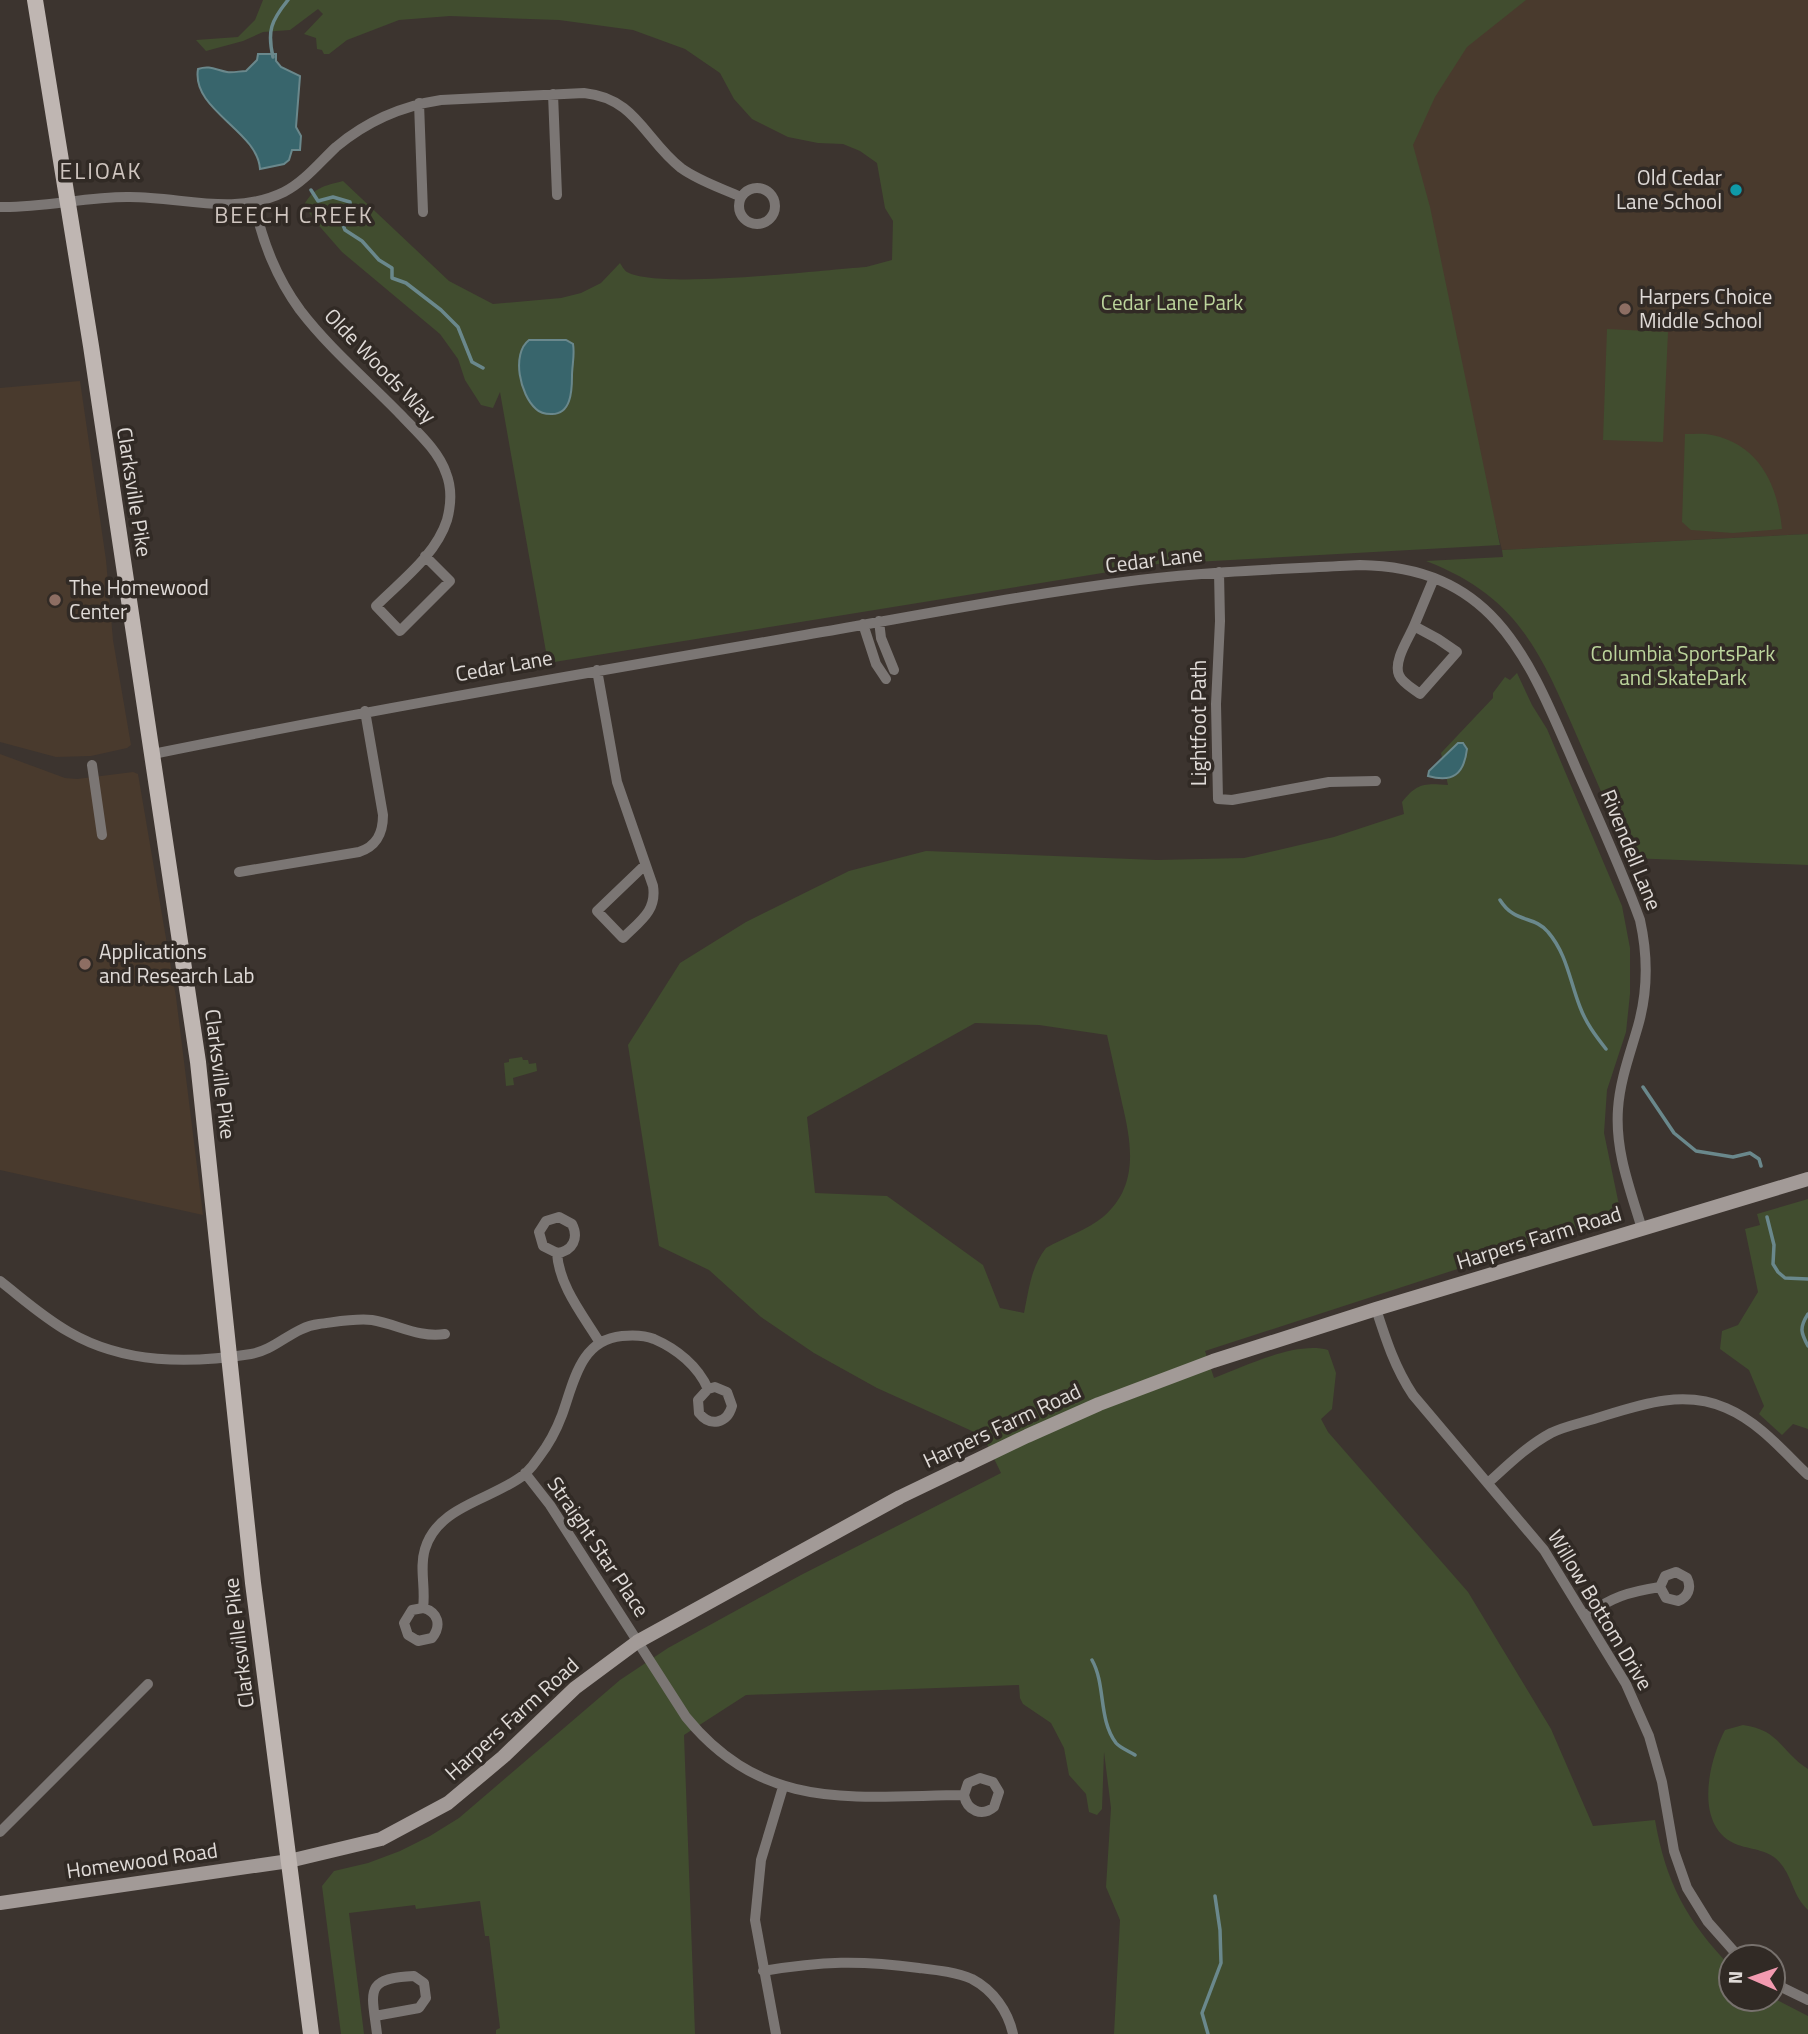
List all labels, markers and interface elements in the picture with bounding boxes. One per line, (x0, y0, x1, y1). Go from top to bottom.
district label: ELIOAK (59, 153, 143, 188)
place label: Old Cedar Lane School (1616, 161, 1722, 217)
marker: Old Cedar Lane School (1728, 182, 1744, 198)
district label: BEECH CREEK (214, 197, 374, 232)
place label: Harpers Choice Middle School (1639, 280, 1772, 336)
park label: Cedar Lane Park (1101, 286, 1243, 318)
street label: Olde Woods Way (317, 300, 444, 430)
marker: Harpers Choice Middle School (1617, 301, 1633, 317)
street label: Clarksville Pike (109, 425, 161, 559)
street label: Cedar Lane (1103, 537, 1204, 581)
place label: The Homewood Center (69, 571, 209, 627)
marker: The Homewood Center (47, 592, 63, 608)
park label: Columbia SportsPark and SkatePark (1591, 637, 1775, 693)
street label: Cedar Lane (453, 641, 555, 689)
street label: Lightfoot Path (1182, 660, 1214, 786)
street label: Rivendell Lane (1593, 784, 1671, 915)
place label: Applications and Research Lab (99, 935, 255, 991)
marker: Applications and Research Lab (77, 956, 93, 972)
street label: Clarksville Pike (197, 1007, 245, 1141)
street label: Harpers Farm Road (1452, 1197, 1625, 1277)
street label: Harpers Farm Road (917, 1374, 1086, 1476)
street label: Straight Star Place (540, 1470, 658, 1623)
street label: Willow Bottom Drive (1540, 1523, 1662, 1696)
street label: Clarksville Pike (214, 1576, 262, 1710)
street label: Harpers Farm Road (437, 1649, 586, 1787)
street label: Homewood Road (64, 1834, 220, 1886)
north arrow (1717, 1943, 1787, 2013)
text: N (1720, 1970, 1749, 1984)

